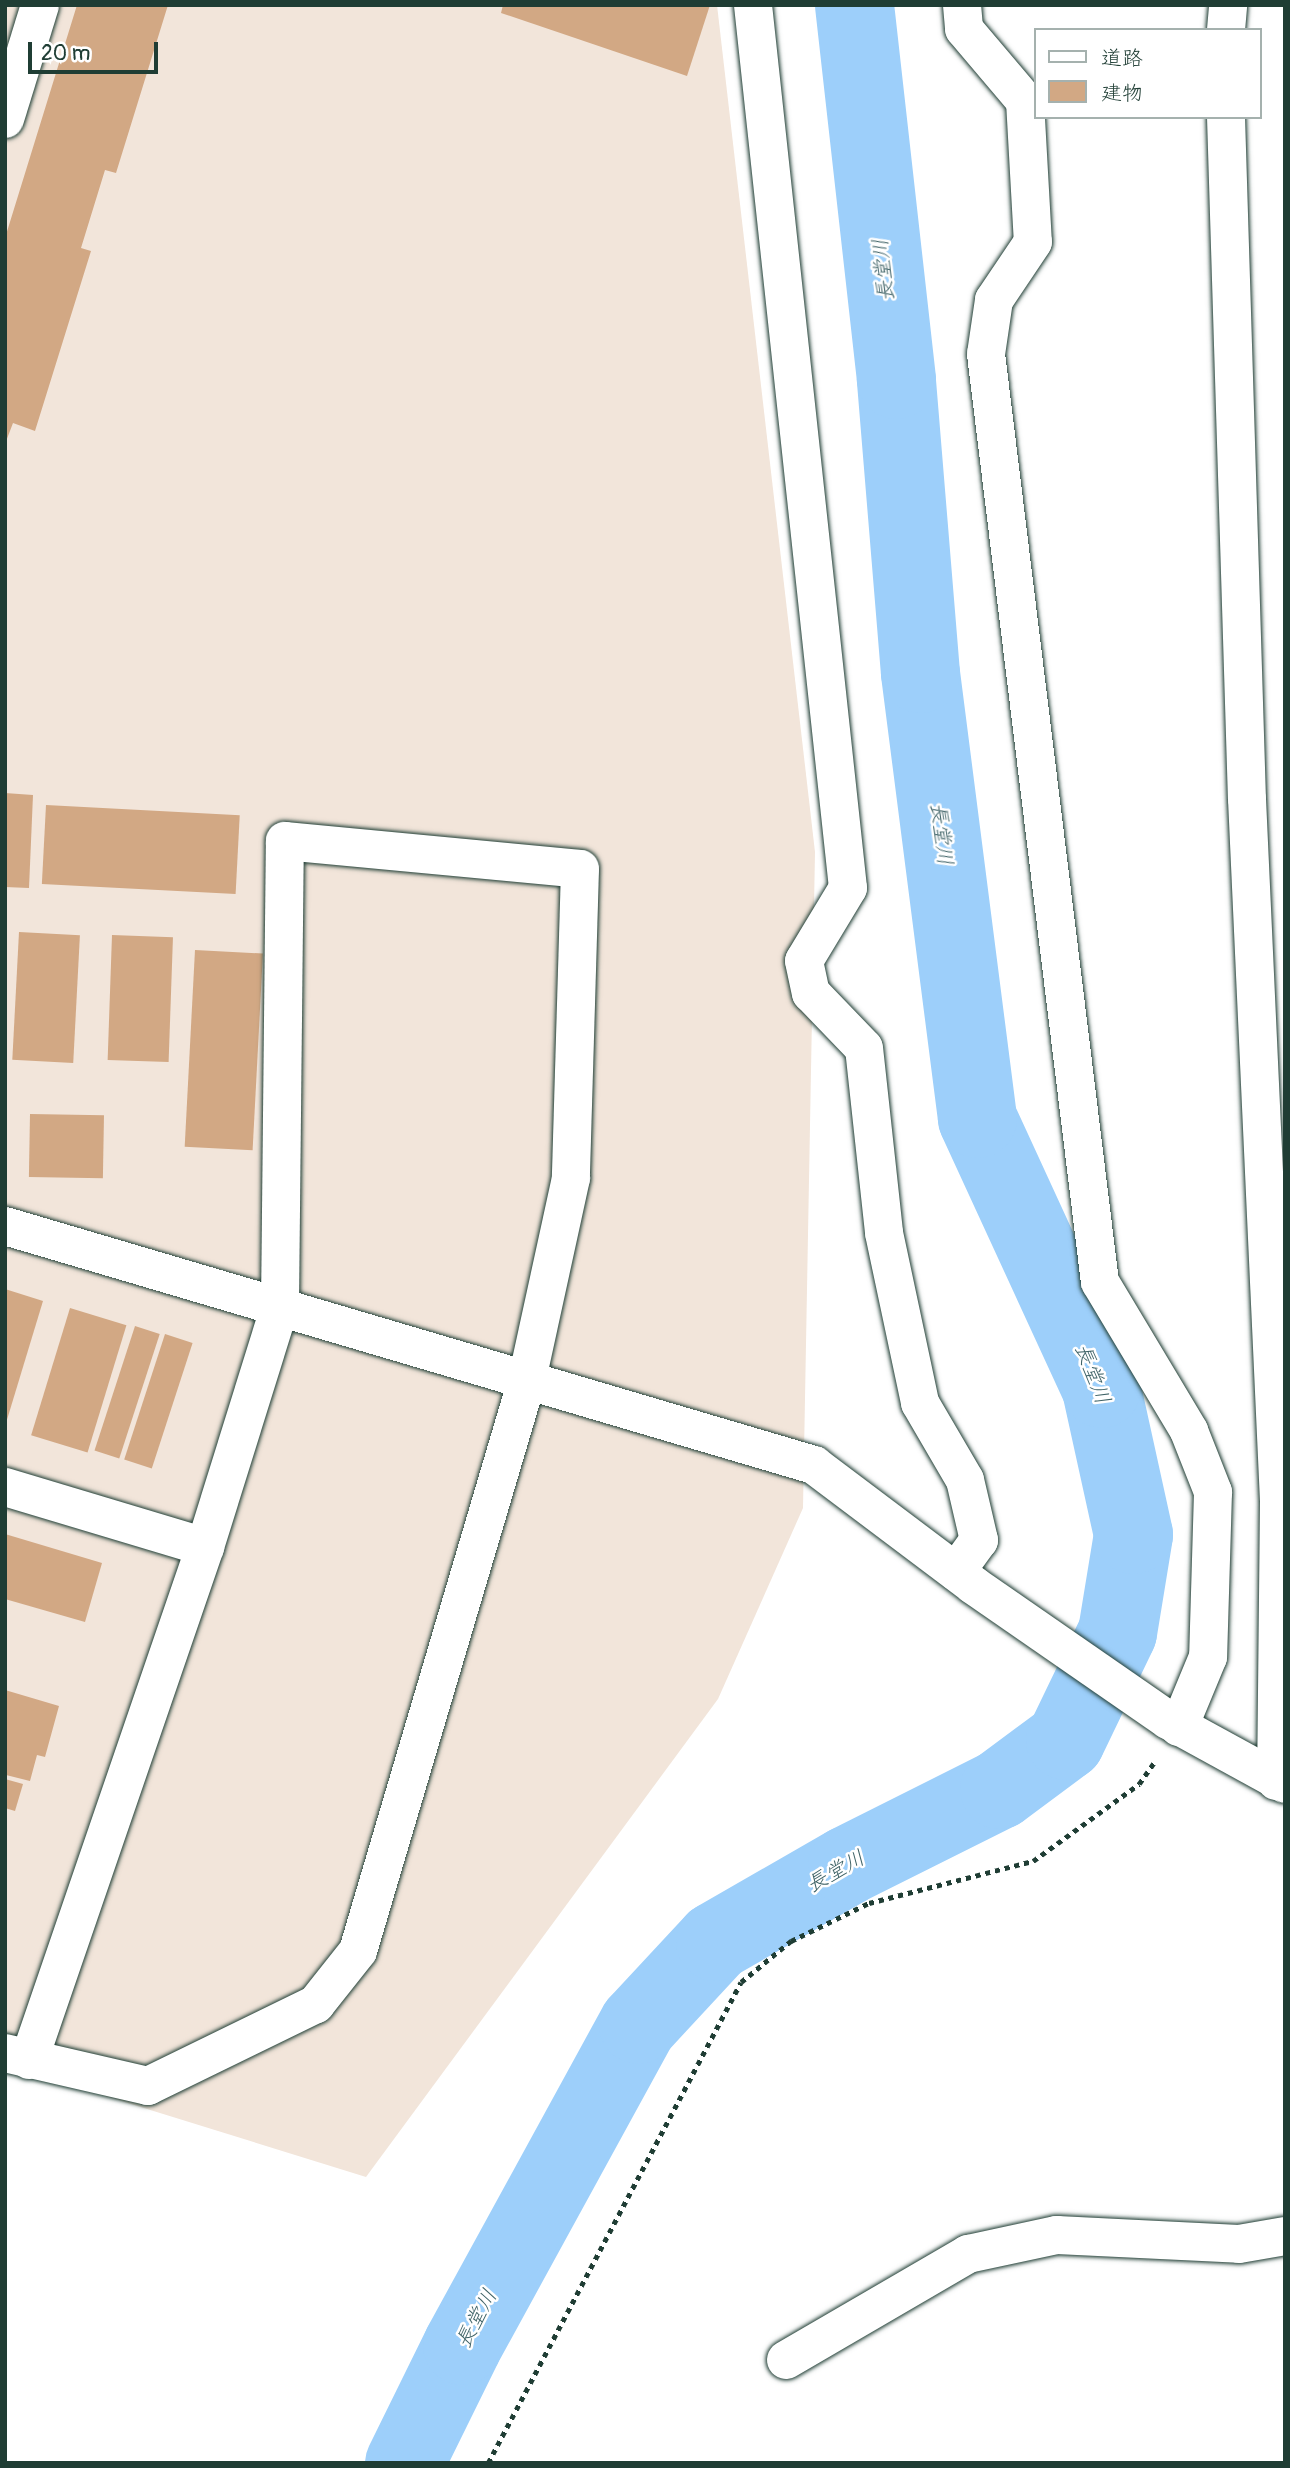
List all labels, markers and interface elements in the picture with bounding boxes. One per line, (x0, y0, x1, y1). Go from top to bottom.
scale bar (32, 28, 161, 72)
legend (1034, 28, 1262, 119)
text: 20 m (41, 40, 90, 67)
text: 道路 (1101, 45, 1143, 72)
text: 建物 (1101, 80, 1143, 107)
water label: 長堂川 (868, 237, 900, 303)
water label: 長堂川 (925, 801, 957, 867)
water label: 長堂川 (1069, 1340, 1115, 1408)
water label: 長堂川 (802, 1846, 870, 1898)
water label: 長堂川 (451, 2285, 503, 2353)

